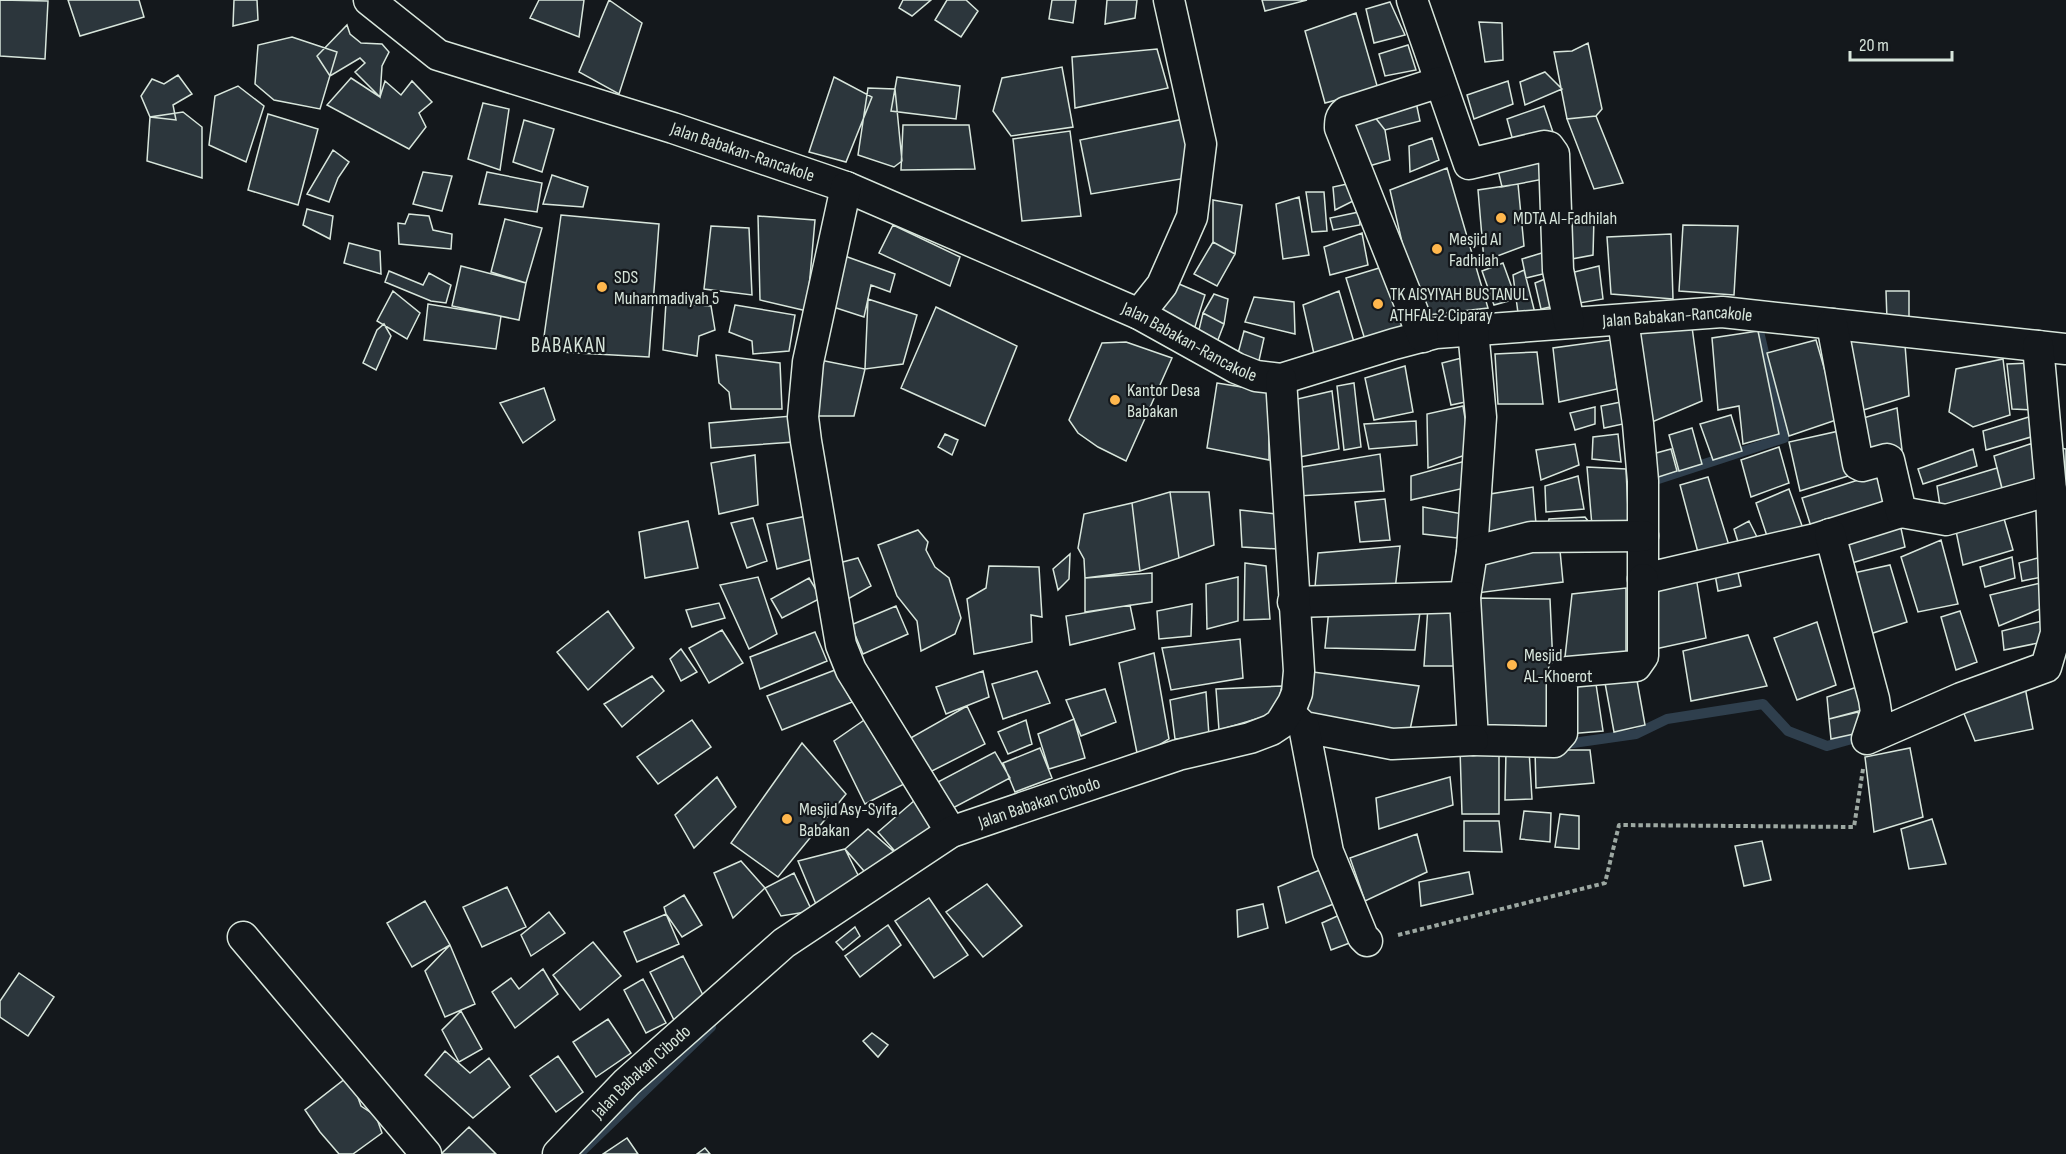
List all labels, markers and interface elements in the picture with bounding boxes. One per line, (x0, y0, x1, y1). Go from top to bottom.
scale bar (1850, 24, 1952, 62)
text: 20 m (1859, 35, 1889, 56)
street label: Jalan Babakan-Rancakole (667, 118, 817, 186)
place label: MDTA Al-Fadhilah (1513, 208, 1617, 229)
marker: MDTA Al-Fadhilah (1494, 211, 1508, 225)
place label: Mesjid Al Fadhilah (1449, 229, 1502, 271)
marker: Mesjid Al Fadhilah (1430, 242, 1444, 256)
place label: SDS Muhammadiyah 5 (614, 267, 719, 309)
marker: SDS Muhammadiyah 5 (595, 280, 609, 294)
place label: TK AISYIYAH BUSTANUL ATHFAL 2 Ciparay (1389, 284, 1529, 326)
street label: Jalan Babakan-Rancakole (1117, 297, 1260, 386)
marker: TK AISYIYAH BUSTANUL ATHFAL 2 Ciparay (1371, 297, 1385, 311)
street label: Jalan Babakan-Rancakole (1601, 302, 1753, 332)
district label: BABAKAN (531, 333, 607, 358)
place label: Kantor Desa Babakan (1127, 380, 1200, 422)
marker: Kantor Desa Babakan (1108, 393, 1122, 407)
place label: Mesjid AL-Khoerot (1523, 645, 1593, 687)
marker: Mesjid AL-Khoerot (1505, 658, 1519, 672)
street label: Jalan Babakan Cibodo (975, 772, 1103, 833)
place label: Mesjid Asy-Syifa Babakan (799, 799, 898, 841)
marker: Mesjid Asy-Syifa Babakan (780, 812, 794, 826)
street label: Jalan Babakan Cibodo (587, 1021, 695, 1124)

